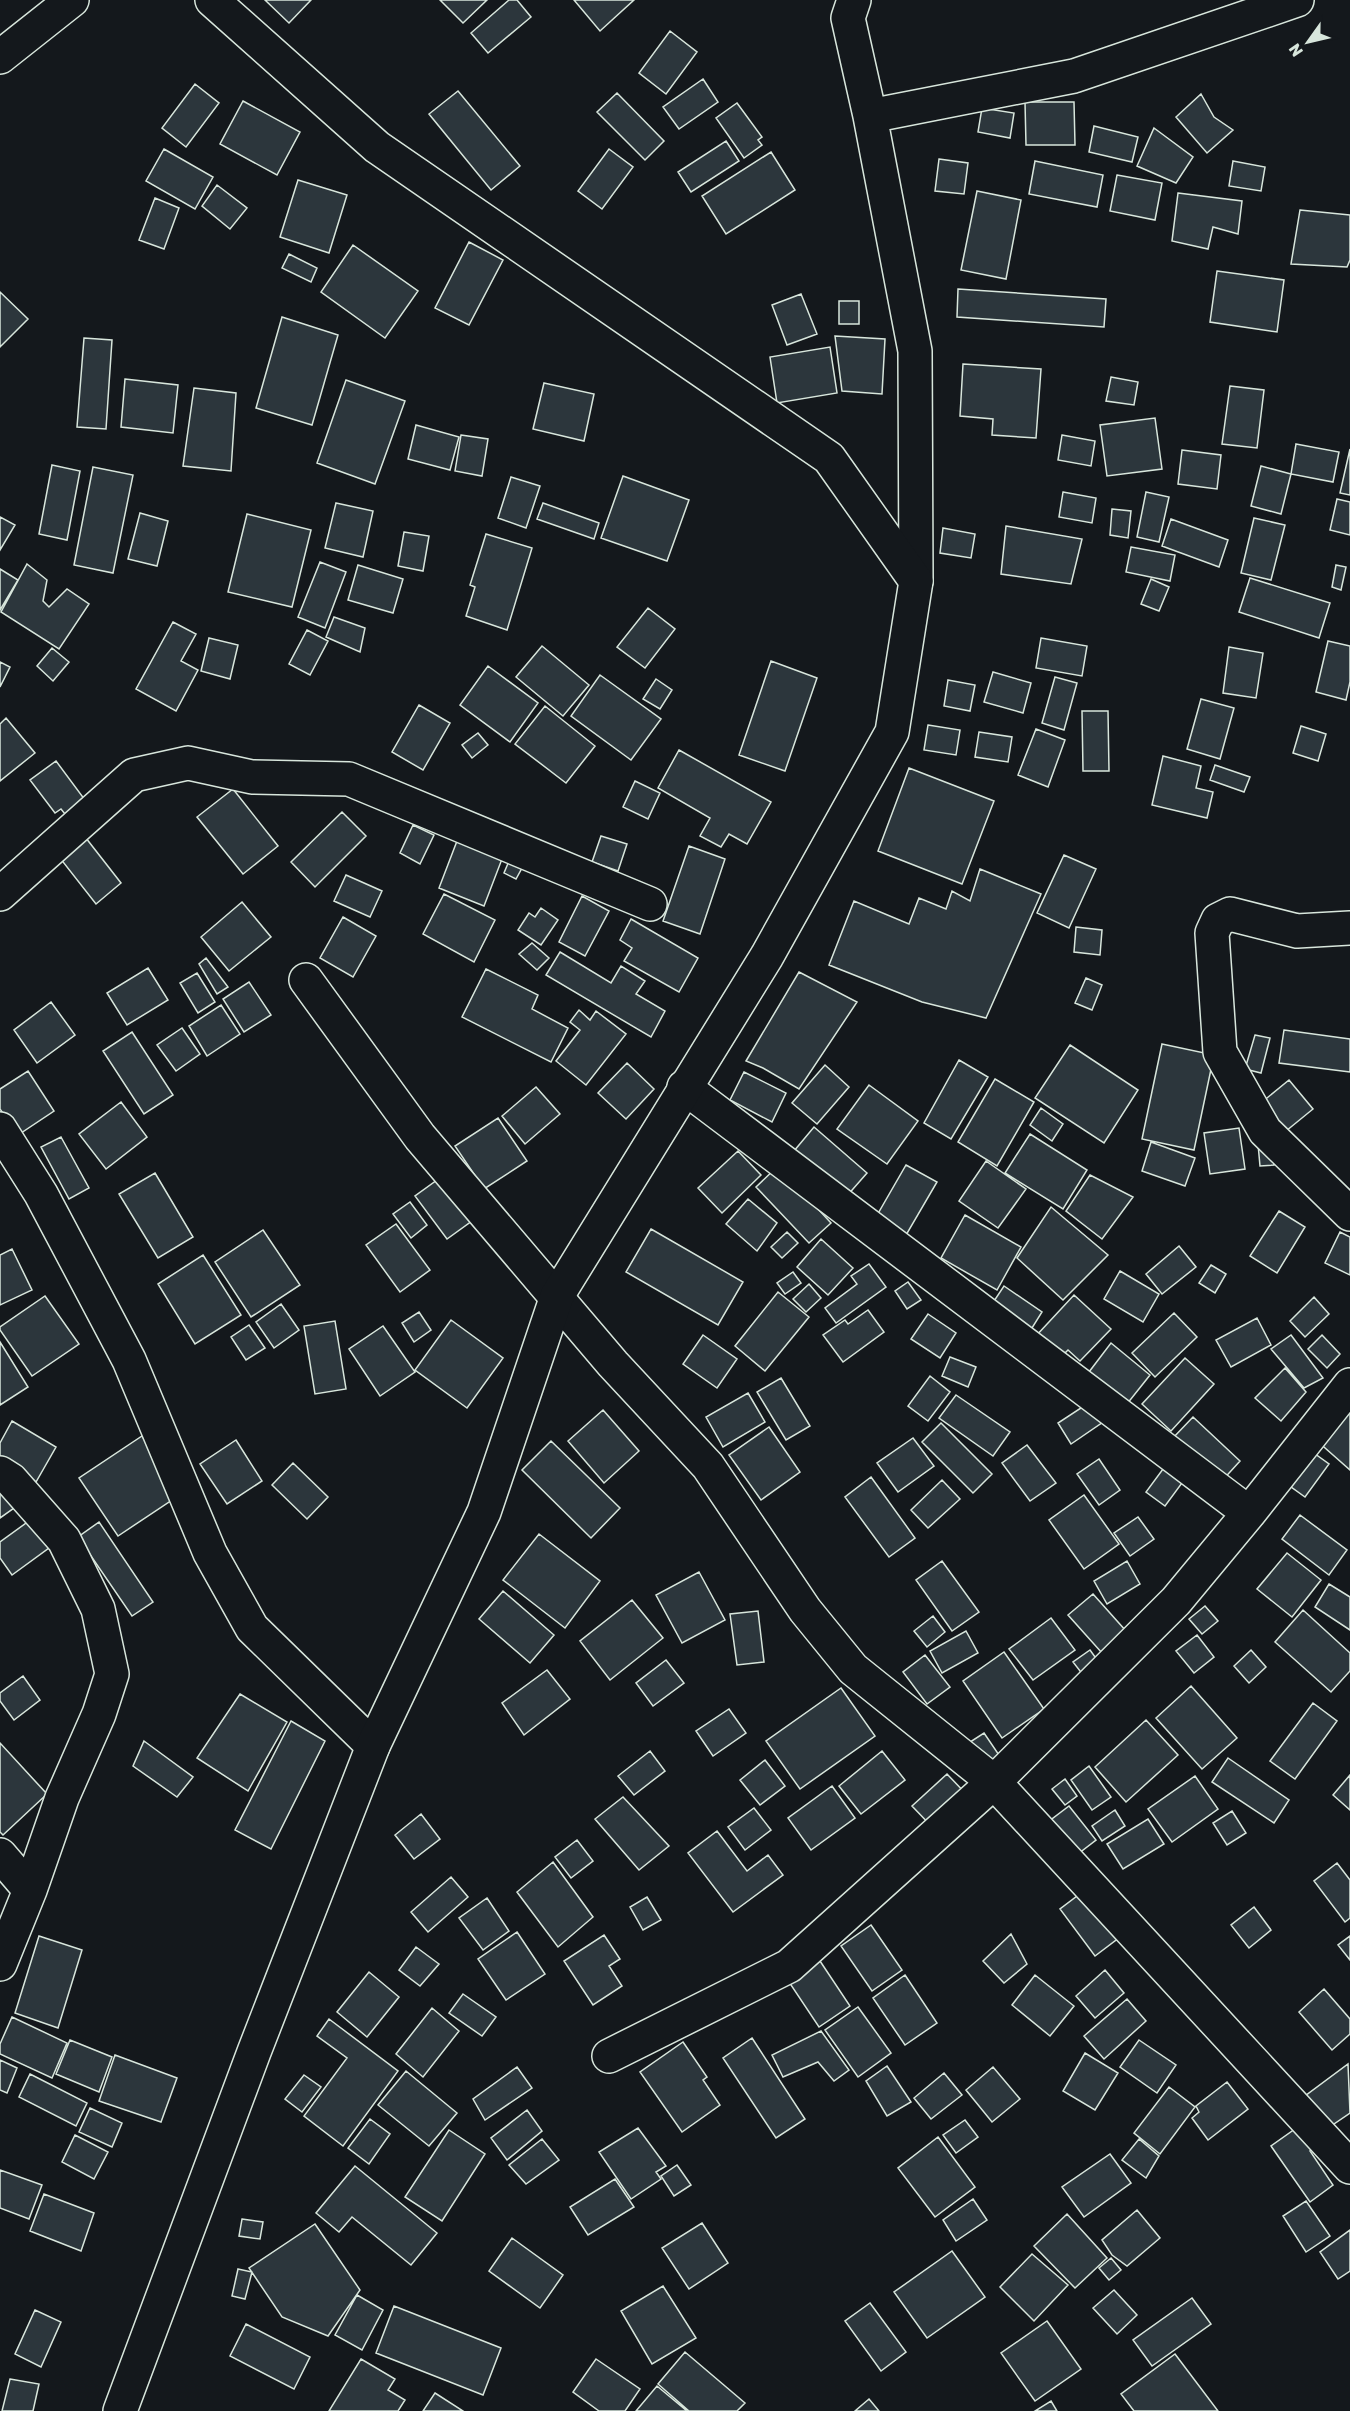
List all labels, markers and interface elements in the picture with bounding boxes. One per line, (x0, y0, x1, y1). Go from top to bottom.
north arrow (1278, 12, 1338, 72)
text: N (1285, 40, 1307, 60)

